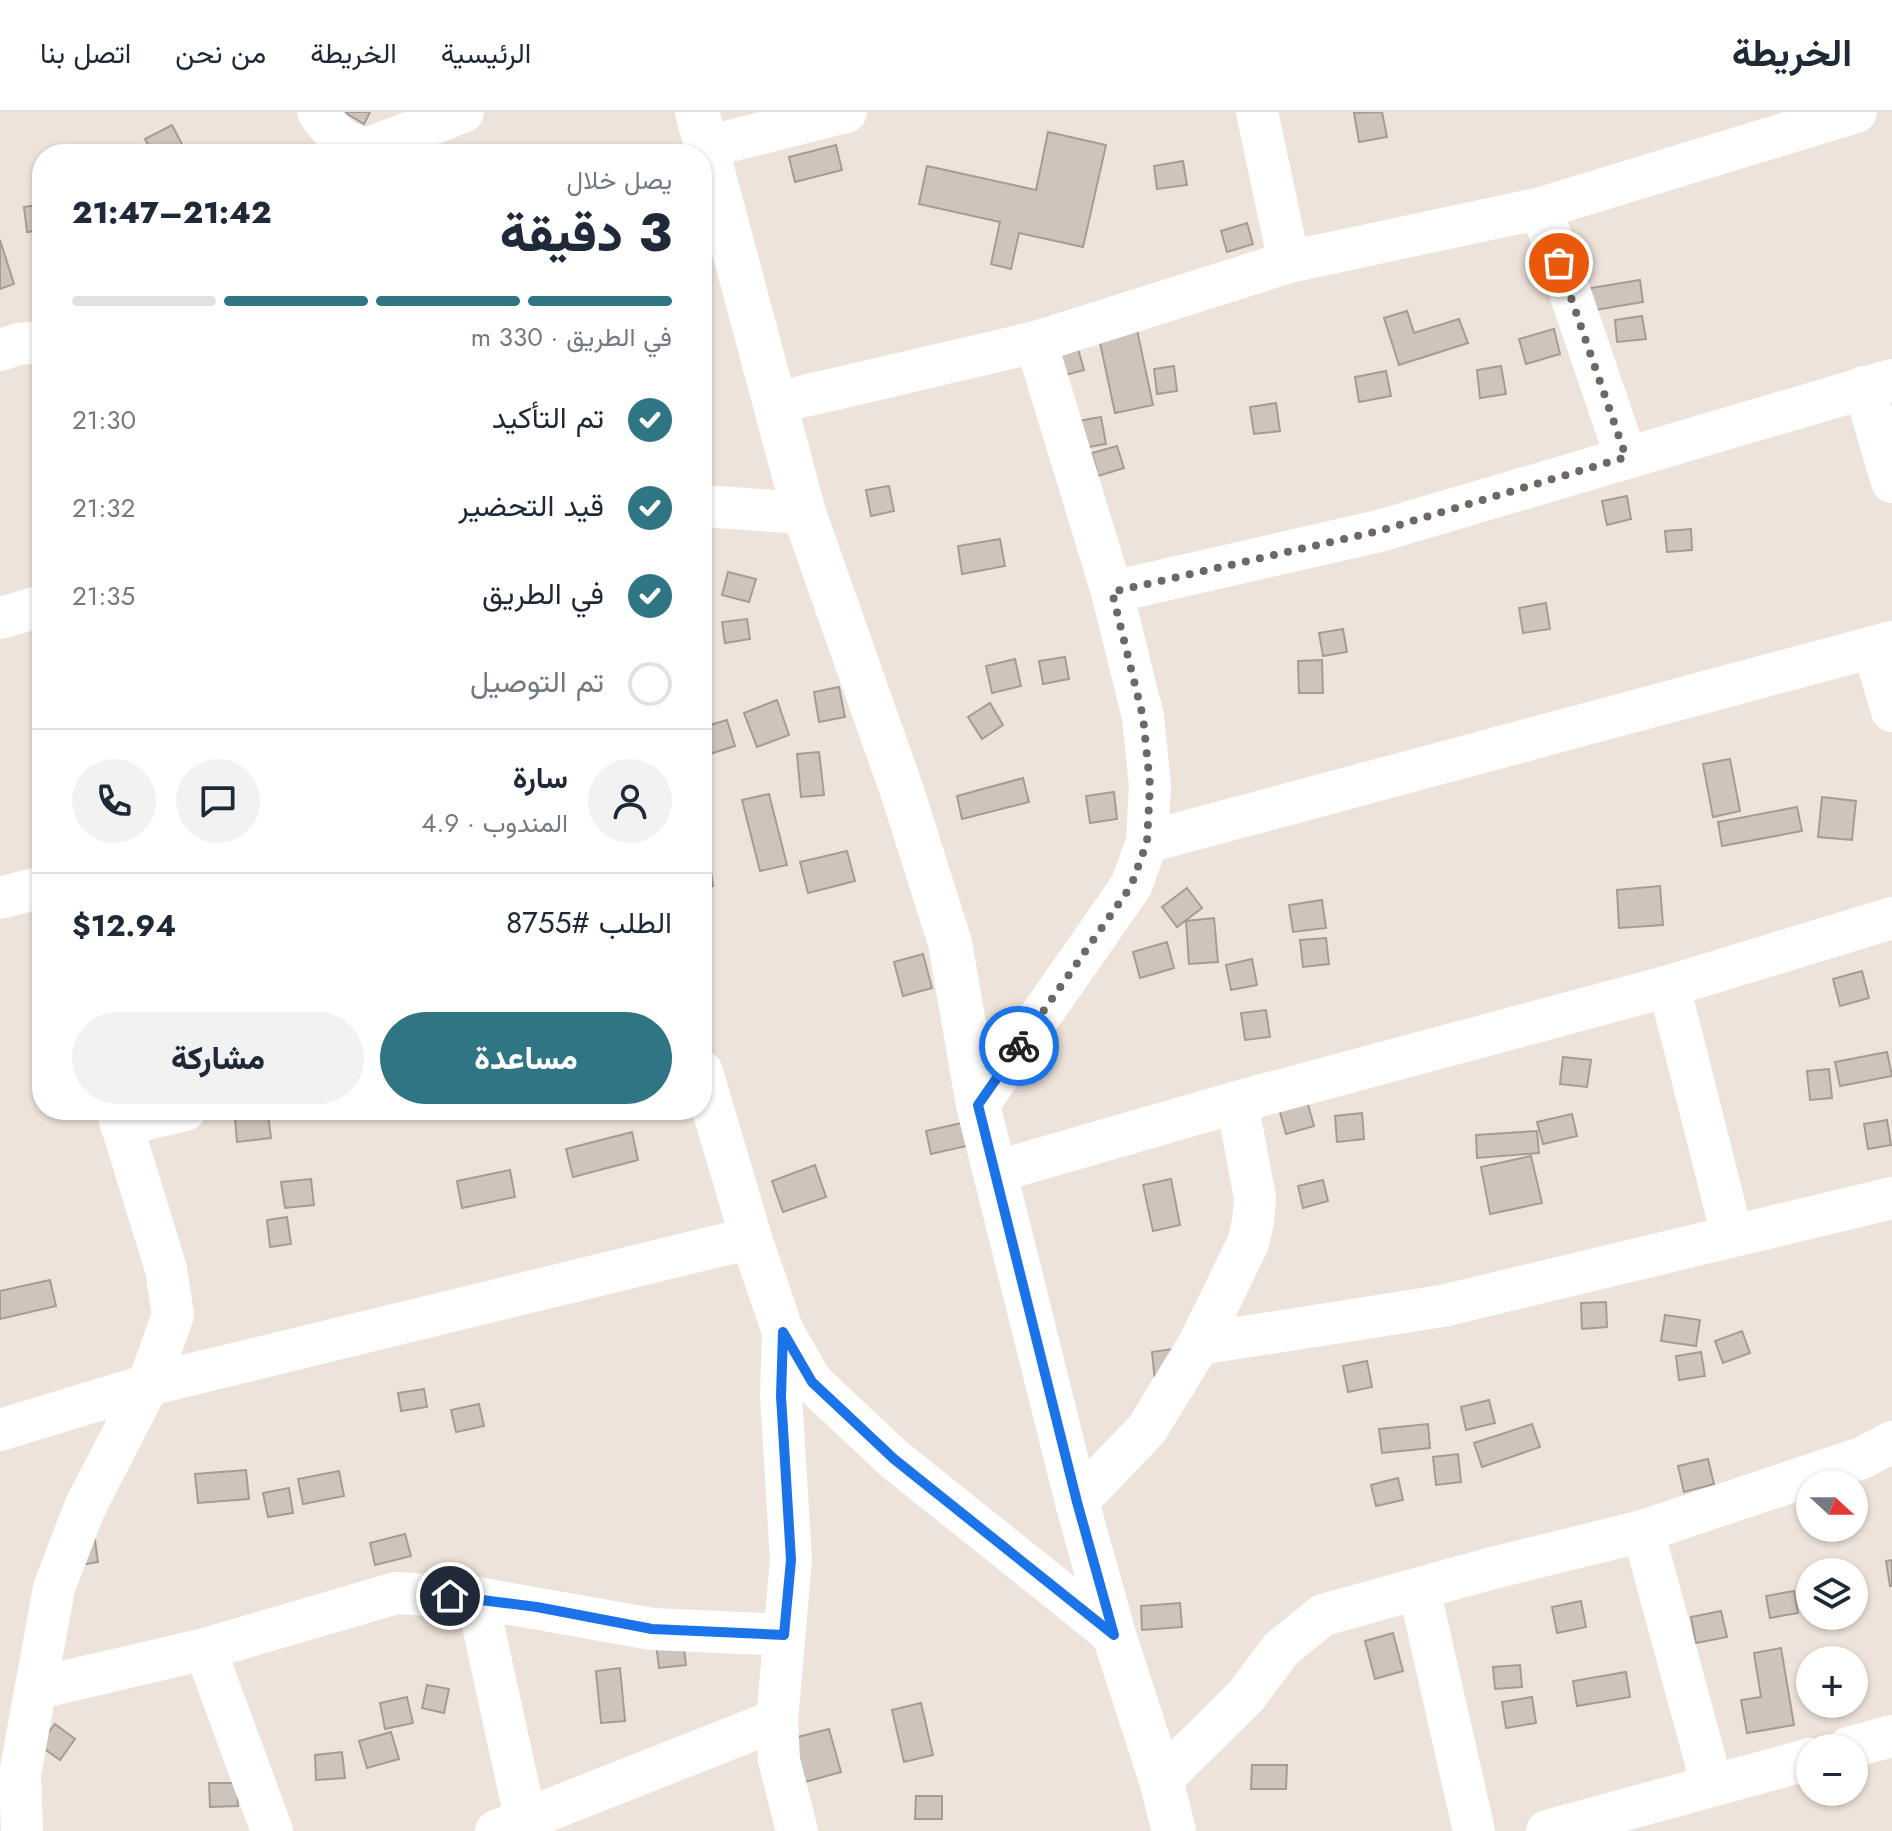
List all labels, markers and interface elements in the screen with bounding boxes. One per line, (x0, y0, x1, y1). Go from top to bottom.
text: الخريطة (1732, 25, 1852, 80)
text: اتصل بنا (40, 33, 131, 74)
text: من نحن (175, 33, 266, 74)
text: الخريطة (310, 33, 397, 74)
text: الرئيسية (441, 33, 531, 74)
text: يصل خلال (567, 161, 672, 199)
text: 21:42–21:47 (72, 191, 271, 234)
text: 3 دقيقة (500, 195, 672, 271)
pin (1525, 229, 1593, 297)
icon: bag (1537, 241, 1581, 285)
text: في الطريق · 330 m (471, 318, 672, 356)
text: تم التأكيد (492, 396, 604, 439)
icon: check (628, 398, 672, 442)
text: 21:30 (72, 401, 136, 439)
text: قيد التحضير (458, 484, 604, 527)
icon: check (628, 486, 672, 530)
text: 21:32 (72, 489, 135, 527)
text: في الطريق (482, 572, 604, 615)
icon: check (628, 574, 672, 618)
text: 21:35 (72, 577, 135, 615)
text: تم التوصيل (470, 660, 604, 703)
text: سارة (513, 756, 568, 799)
button: phone (72, 759, 156, 843)
button: chat (176, 759, 260, 843)
button: person (588, 759, 672, 843)
text: المندوب · 4.9 (421, 804, 568, 842)
text: الطلب #8755 (506, 901, 672, 944)
text: $12.94 (72, 904, 176, 947)
courier (979, 1006, 1059, 1086)
button: مشاركة (72, 1012, 364, 1104)
button: مساعدة (380, 1012, 672, 1104)
icon: bike (997, 1024, 1041, 1068)
north arrow (1796, 1470, 1868, 1542)
map controls (1796, 1470, 1868, 1806)
button: layers (1796, 1558, 1868, 1630)
pin (416, 1562, 484, 1630)
icon: home (428, 1574, 472, 1618)
button: + (1796, 1646, 1868, 1718)
button: − (1796, 1734, 1868, 1806)

